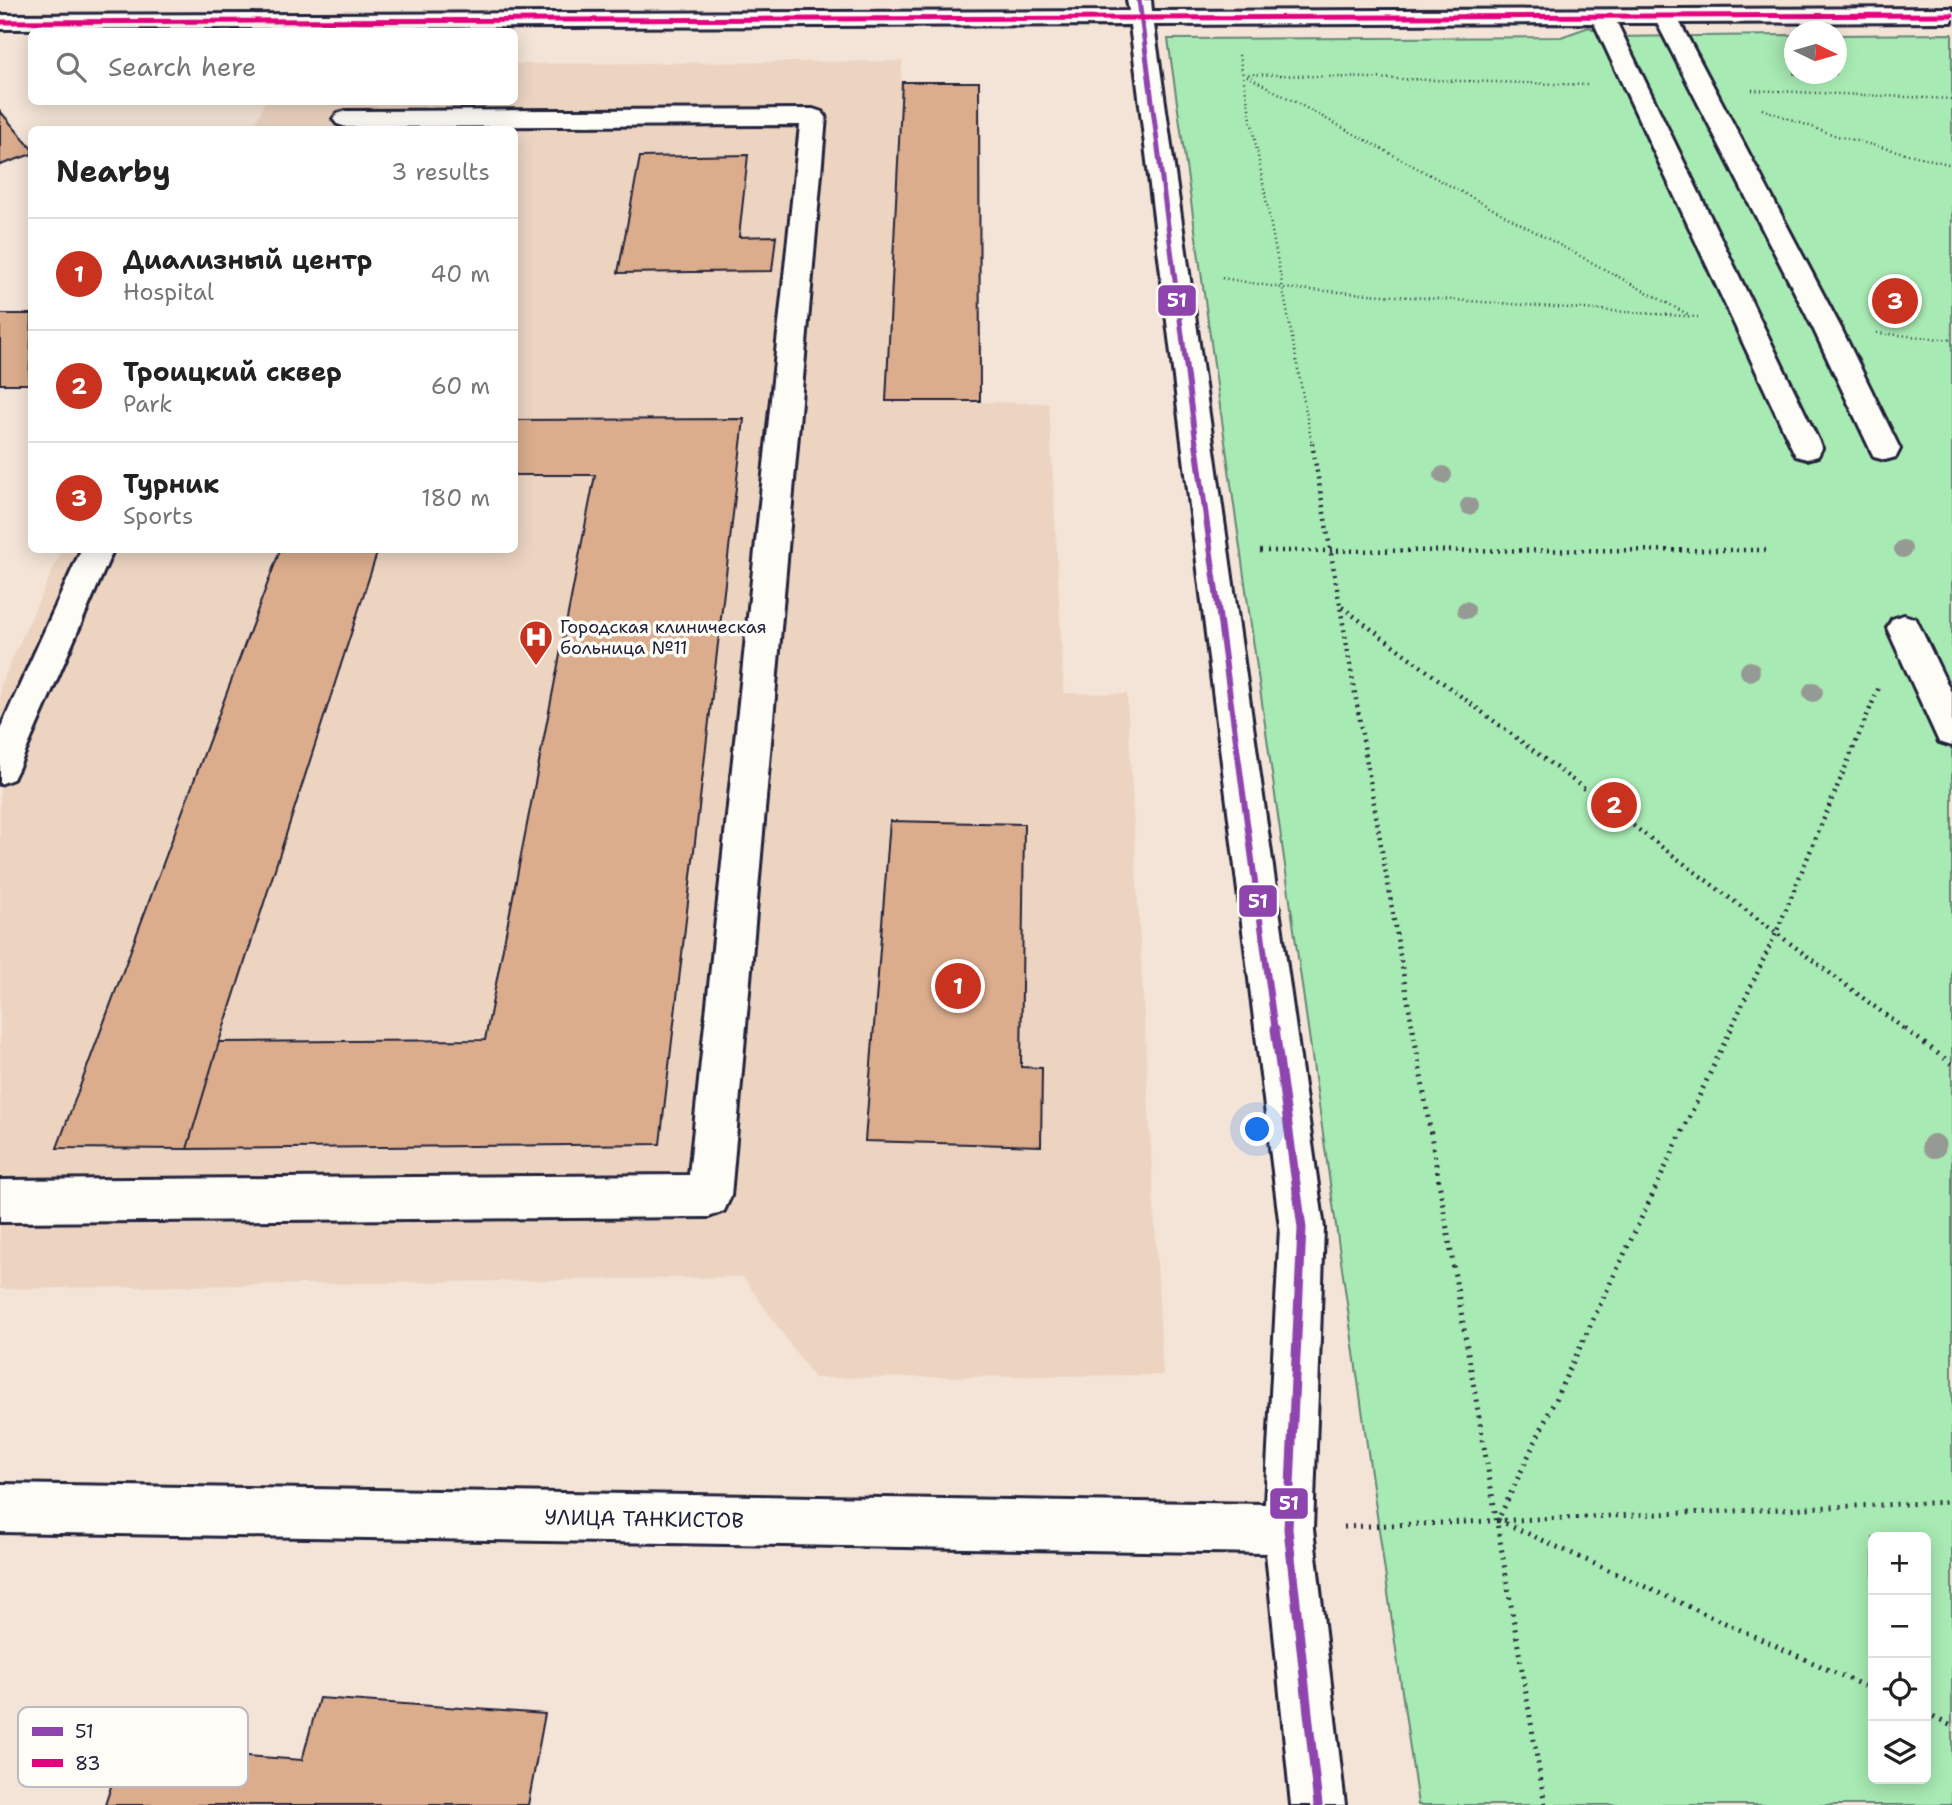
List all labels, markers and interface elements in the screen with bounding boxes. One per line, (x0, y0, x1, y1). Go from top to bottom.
north arrow (1784, 21, 1847, 84)
search box (28, 28, 518, 105)
icon: search (52, 48, 90, 86)
text: Search here (108, 49, 257, 84)
text: Nearby (56, 151, 171, 192)
text: 3 results (391, 157, 490, 187)
text: Диализный центр (123, 242, 372, 277)
text: 1 (74, 259, 84, 289)
text: 40 m (430, 259, 490, 289)
pin: 3 (1872, 275, 1918, 327)
text: Hospital (123, 277, 214, 307)
line badge: 51 (1157, 284, 1197, 317)
text: 51 (1167, 288, 1187, 313)
text: Троицкий сквер (123, 354, 342, 389)
text: 2 (71, 371, 87, 401)
text: 60 m (431, 371, 490, 401)
text: Park (123, 389, 172, 419)
text: Турник (123, 466, 219, 501)
text: 3 (71, 483, 87, 513)
text: 180 m (421, 483, 490, 513)
text: Sports (123, 501, 194, 531)
place label: Городская клиническая больница №11 (560, 615, 767, 660)
hospital icon: Городская клиническая больница №11 (517, 618, 555, 667)
pin: 2 (1591, 779, 1637, 831)
line badge: 51 (1238, 884, 1278, 918)
text: 51 (1248, 889, 1268, 914)
pin: 1 (935, 960, 981, 1012)
your location (1240, 1112, 1274, 1146)
line badge: 51 (1269, 1487, 1309, 1520)
text: 51 (1279, 1491, 1299, 1516)
street label: УЛИЦА ТАНКИСТОВ (544, 1503, 744, 1535)
map controls (1868, 1532, 1931, 1784)
button: + (1868, 1532, 1931, 1595)
button: − (1868, 1595, 1931, 1658)
button: locate (1868, 1658, 1931, 1721)
legend (18, 1707, 248, 1787)
text: 51 (75, 1719, 94, 1744)
button: layers (1868, 1721, 1931, 1784)
text: 83 (75, 1751, 101, 1776)

